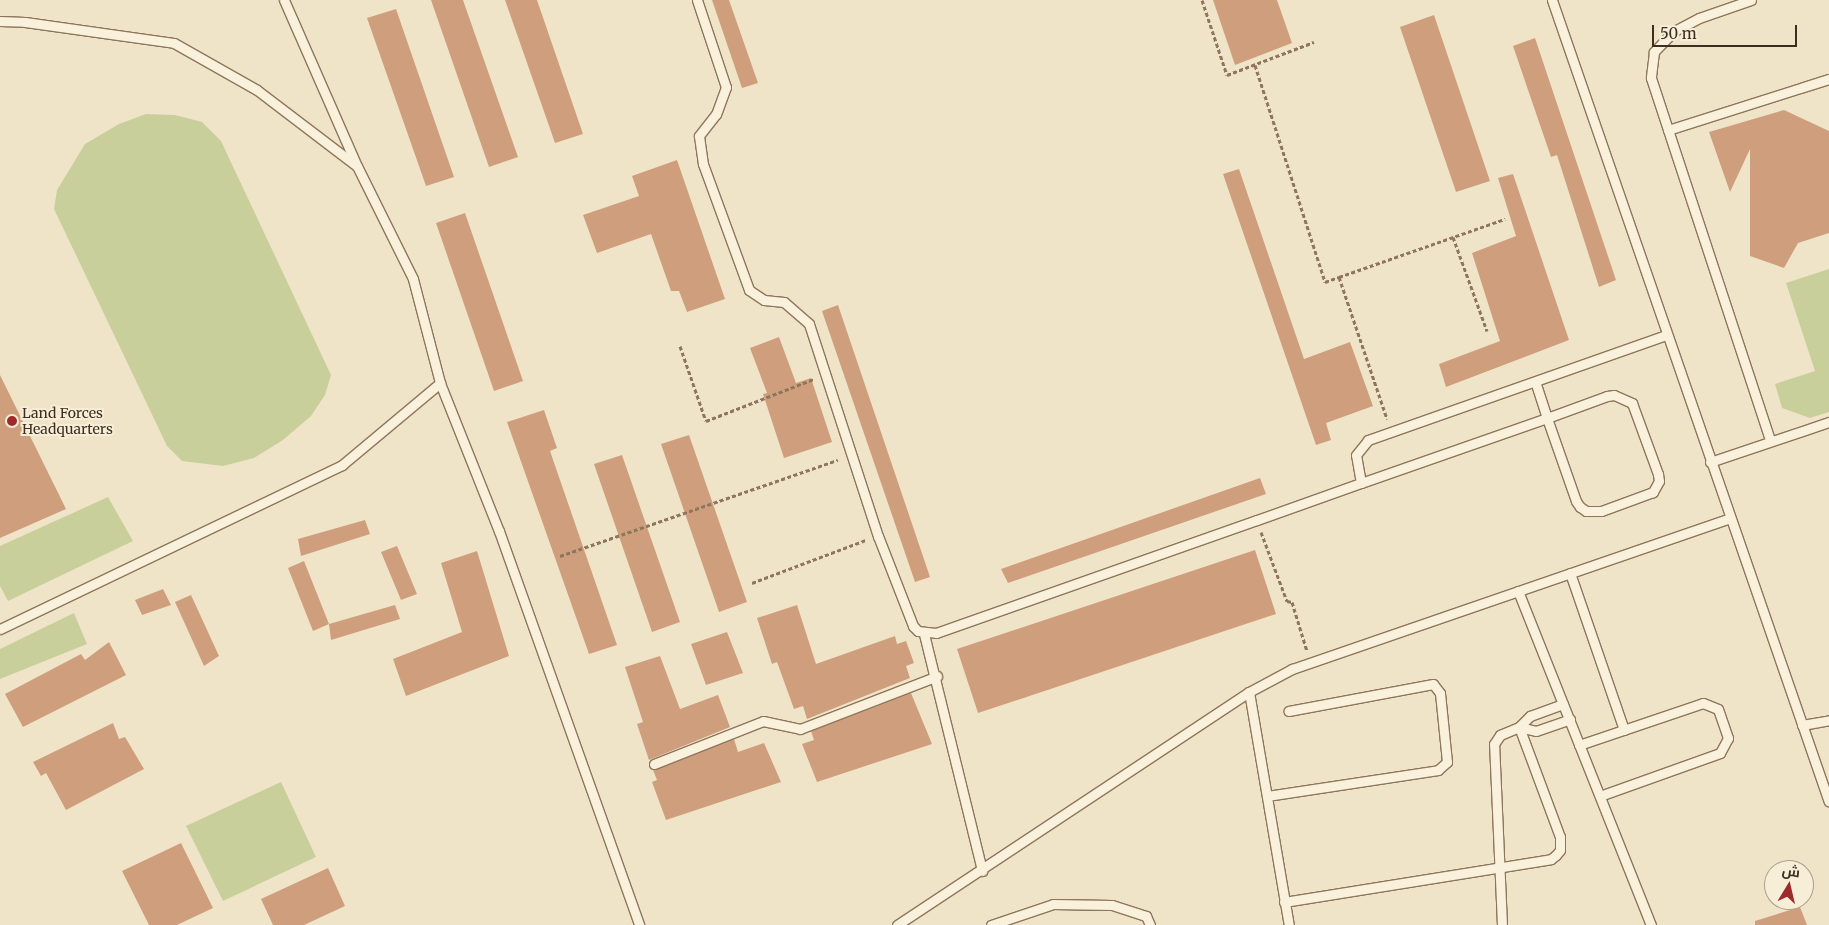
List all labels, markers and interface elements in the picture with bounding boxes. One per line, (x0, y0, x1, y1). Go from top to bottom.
scale bar (1654, 15, 1799, 47)
text: 50 m (1660, 24, 1697, 43)
place label: Land Forces Headquarters (22, 405, 113, 438)
marker: Land Forces Headquarters (6, 415, 18, 427)
north arrow (1764, 860, 1814, 910)
text: ش (1781, 861, 1801, 881)

